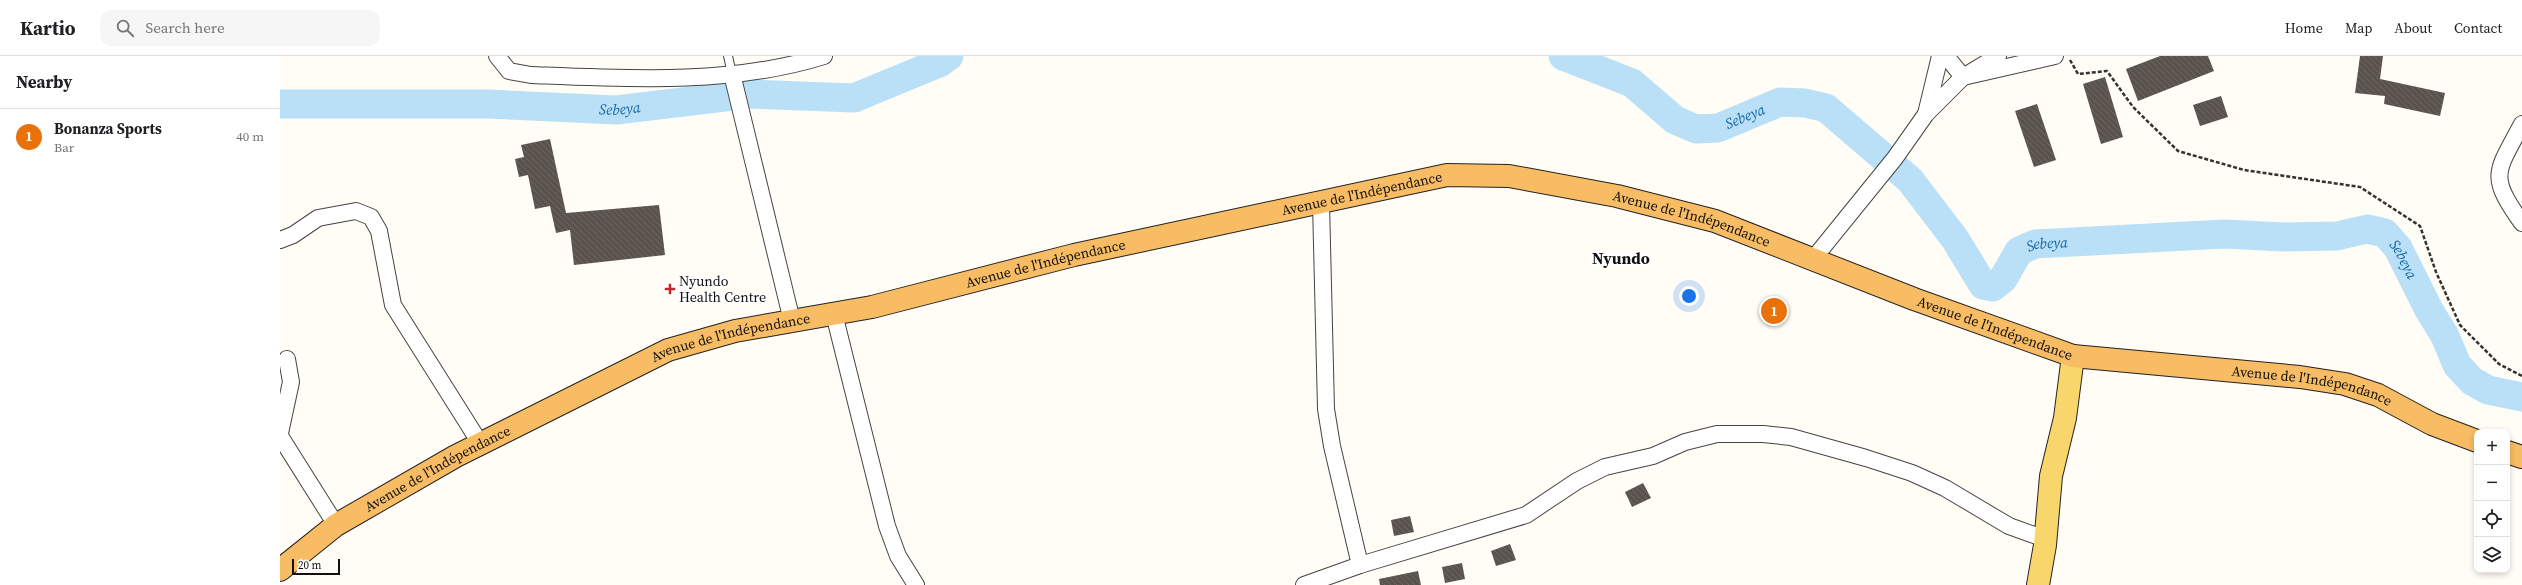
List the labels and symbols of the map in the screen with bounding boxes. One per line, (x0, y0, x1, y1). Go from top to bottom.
water label: Sebeya (599, 96, 642, 120)
water label: Sebeya (1722, 98, 1768, 134)
street label: Avenue de l'Indépendance (1280, 166, 1444, 220)
street label: Avenue de l'Indépendance (1611, 185, 1773, 252)
water label: Sebeya (2023, 231, 2069, 257)
street label: Avenue de l'Indépendance (963, 234, 1127, 292)
water label: Sebeya (2385, 235, 2423, 283)
district label: Nyundo (1592, 247, 1650, 269)
place label: Nyundo Health Centre (679, 271, 766, 307)
marker: Nyundo Health Centre (664, 283, 676, 295)
your location (1679, 286, 1699, 306)
street label: Avenue de l'Indépendance (1915, 291, 2076, 365)
pin: 1 (1761, 296, 1787, 326)
street label: Avenue de l'Indépendance (647, 308, 812, 367)
street label: Avenue de l'Indépendance (2231, 361, 2396, 411)
street label: Avenue de l'Indépendance (361, 420, 514, 517)
scale bar (292, 557, 340, 576)

